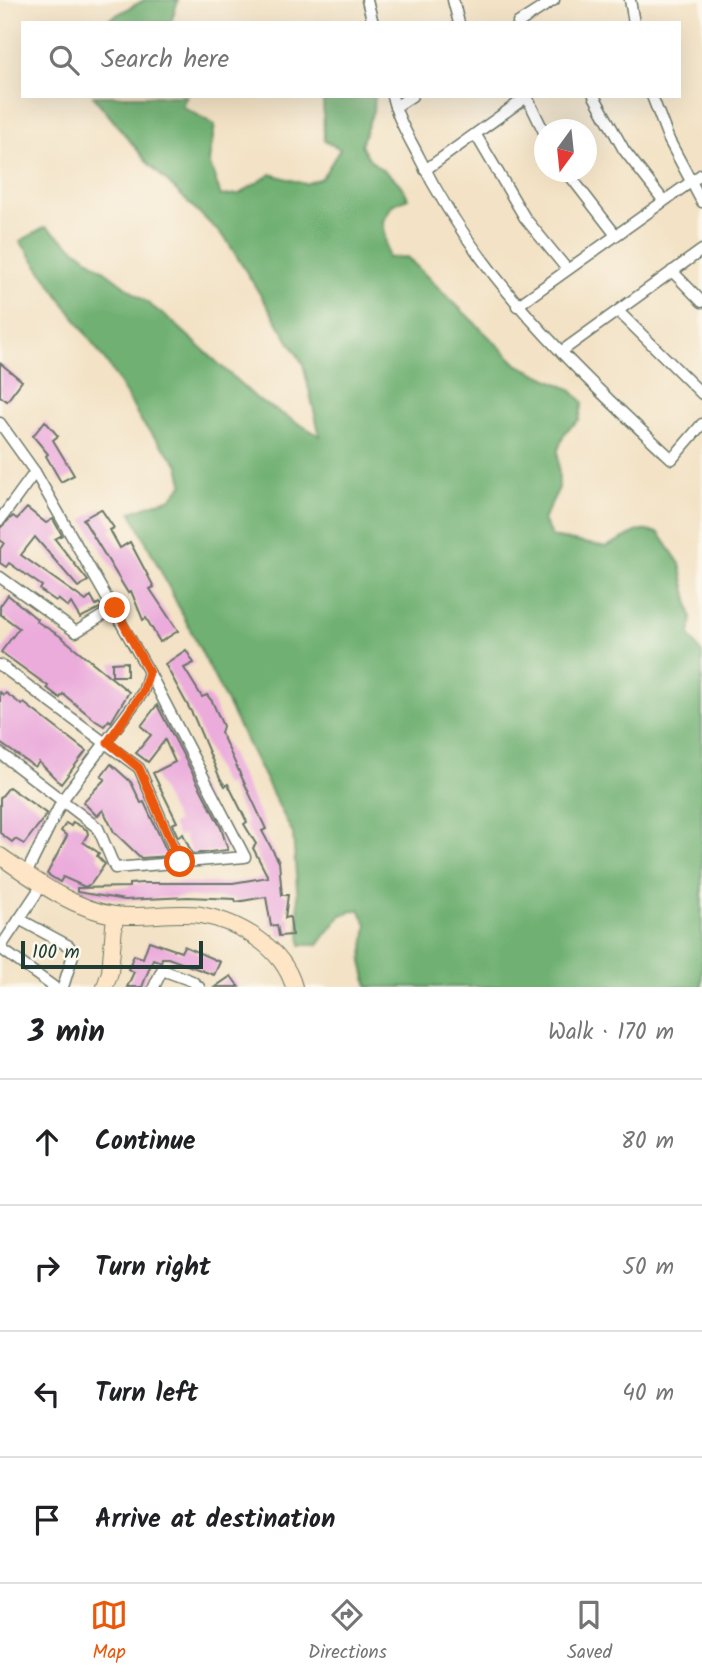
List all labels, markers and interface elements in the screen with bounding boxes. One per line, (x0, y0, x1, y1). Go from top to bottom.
search box (21, 21, 681, 98)
text: Search here (101, 39, 229, 81)
icon: search (45, 41, 83, 79)
north arrow (534, 119, 597, 182)
route end (99, 592, 130, 623)
route start (164, 846, 195, 877)
scale bar (21, 938, 203, 970)
text: 100 m (32, 938, 80, 968)
text: 3 min (28, 1009, 105, 1057)
text: Walk · 170 m (548, 1015, 674, 1051)
text: Continue (95, 1121, 196, 1163)
icon: ahead (28, 1123, 66, 1161)
text: 80 m (621, 1124, 674, 1160)
text: Turn right (95, 1247, 211, 1289)
icon: right (28, 1249, 66, 1287)
text: 50 m (623, 1250, 674, 1286)
text: Turn left (95, 1373, 198, 1415)
icon: left (28, 1375, 66, 1413)
text: 40 m (622, 1376, 674, 1412)
text: Arrive at destination (95, 1499, 335, 1541)
icon: arrive (28, 1501, 66, 1539)
tab: Map (90, 1596, 128, 1668)
tab: Directions (308, 1596, 387, 1668)
tab: Saved (567, 1596, 612, 1668)

